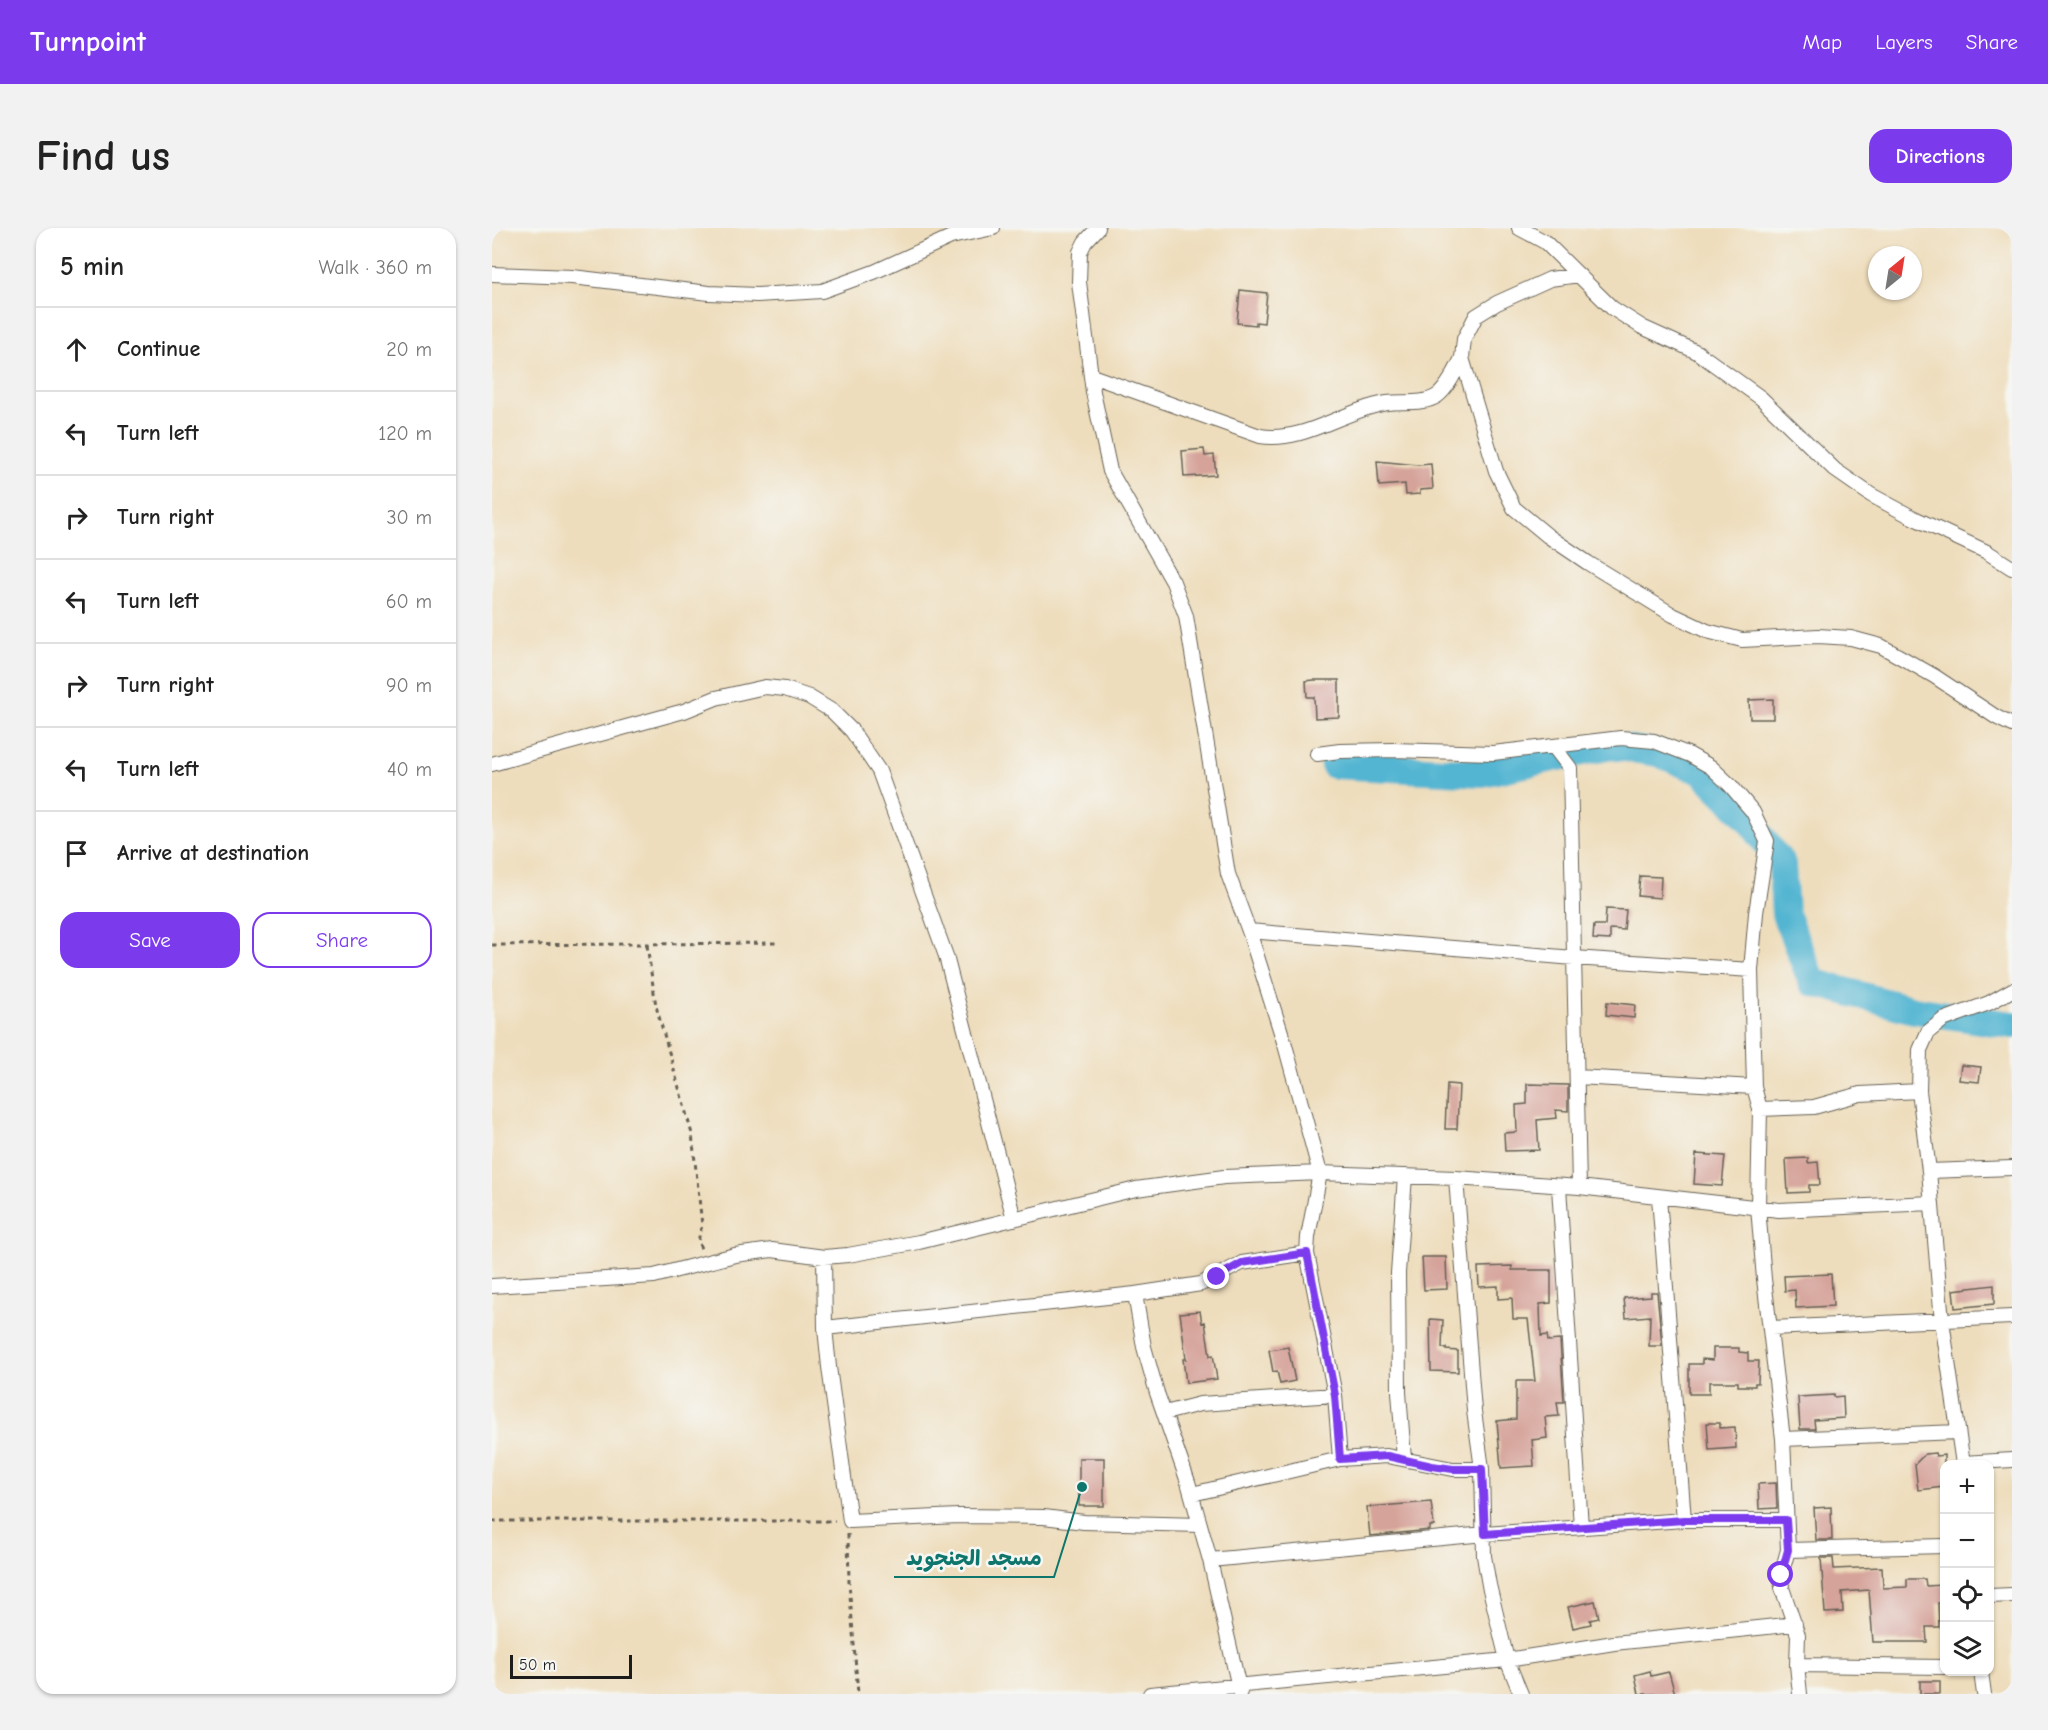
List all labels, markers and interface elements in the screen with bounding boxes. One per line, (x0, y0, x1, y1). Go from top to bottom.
text: Turnpoint (30, 26, 146, 58)
text: Map (1803, 30, 1842, 54)
text: Layers (1875, 30, 1933, 54)
text: Share (1966, 30, 2018, 54)
button: Directions (1869, 129, 2012, 183)
text: Find us (36, 132, 170, 181)
north arrow (1868, 246, 1922, 300)
text: 5 min (60, 252, 124, 282)
text: Walk · 360 m (318, 256, 432, 279)
icon: ahead (60, 333, 93, 366)
text: Continue (117, 336, 200, 362)
text: 20 m (386, 338, 432, 361)
icon: left (60, 417, 93, 450)
text: Turn left (117, 420, 199, 446)
text: 120 m (378, 422, 432, 445)
icon: right (60, 501, 93, 534)
text: Turn right (117, 504, 214, 530)
text: 30 m (386, 506, 432, 529)
icon: left (60, 585, 93, 618)
text: Turn left (117, 588, 199, 614)
text: 60 m (386, 590, 432, 613)
icon: right (60, 669, 93, 702)
text: Turn right (117, 672, 214, 698)
text: 90 m (386, 674, 432, 697)
icon: left (60, 753, 93, 786)
text: Turn left (117, 756, 199, 782)
text: 40 m (387, 758, 432, 781)
icon: arrive (60, 837, 93, 870)
text: Arrive at destination (117, 840, 309, 866)
button: Save (60, 912, 240, 968)
button: Share (252, 912, 432, 968)
route end (1203, 1263, 1229, 1289)
map controls (1940, 1460, 1994, 1676)
button: + (1940, 1460, 1994, 1514)
button: − (1940, 1514, 1994, 1568)
callout: مسجد الجنجويد (894, 1538, 1054, 1577)
text: مسجد الجنجويد (906, 1546, 1042, 1572)
route start (1767, 1561, 1793, 1587)
button: locate (1940, 1568, 1994, 1622)
button: layers (1940, 1622, 1994, 1676)
scale bar (510, 1652, 632, 1680)
text: 50 m (519, 1656, 556, 1674)

